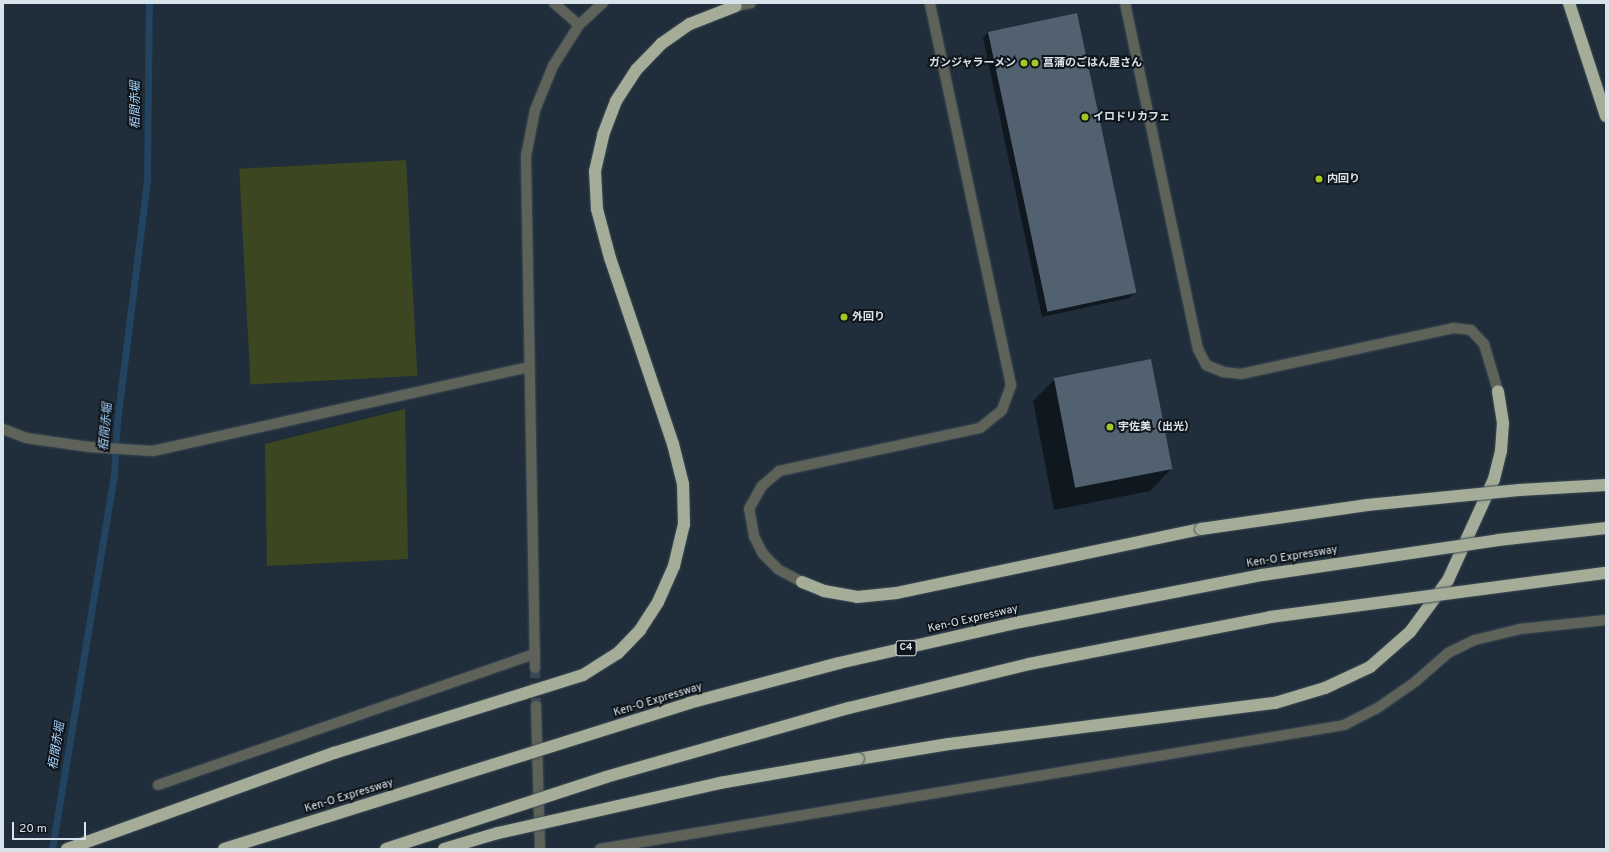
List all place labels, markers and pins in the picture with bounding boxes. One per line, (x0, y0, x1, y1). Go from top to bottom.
place label: ガンジャラーメン (928, 56, 1016, 70)
place label: 菖蒲のごはん屋さん (1043, 56, 1142, 70)
marker: ガンジャラーメン (1019, 58, 1029, 68)
marker: 菖蒲のごはん屋さん (1030, 58, 1040, 68)
place label: イロドリカフェ (1093, 110, 1170, 124)
marker: イロドリカフェ (1080, 112, 1090, 122)
place label: 内回り (1327, 172, 1360, 186)
marker: 内回り (1314, 174, 1324, 184)
place label: 外回り (852, 310, 885, 324)
marker: 外回り (839, 312, 849, 322)
place label: 宇佐美（出光） (1118, 420, 1195, 434)
marker: 宇佐美（出光） (1105, 422, 1115, 432)

